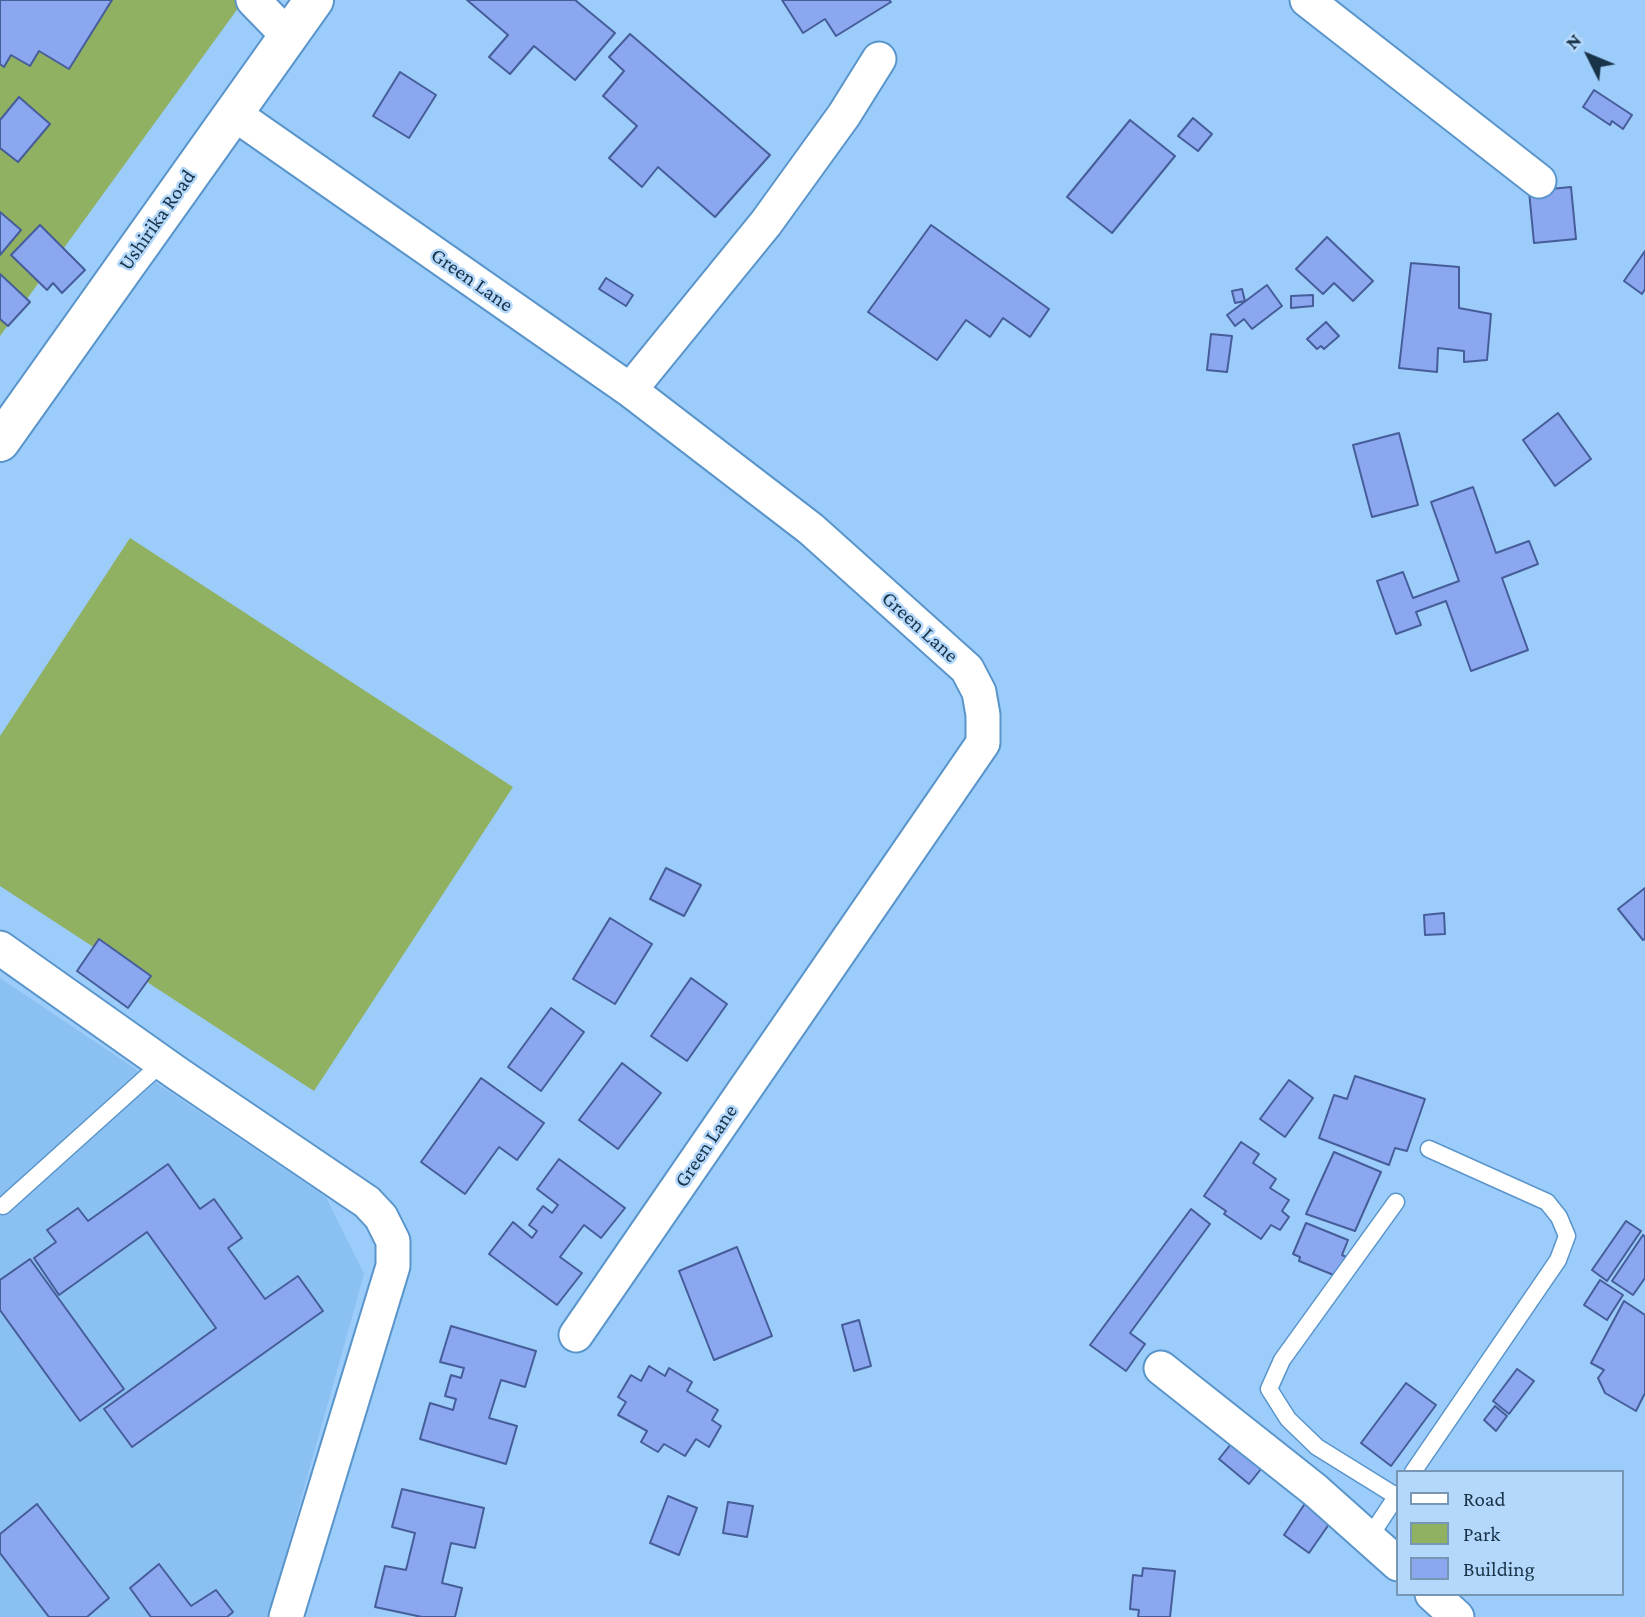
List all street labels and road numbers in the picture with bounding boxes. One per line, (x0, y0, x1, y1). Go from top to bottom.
street label: Ushirika Road (113, 165, 201, 275)
street label: Green Lane (426, 243, 518, 317)
street label: Green Lane (876, 586, 964, 668)
street label: Green Lane (669, 1100, 743, 1192)

